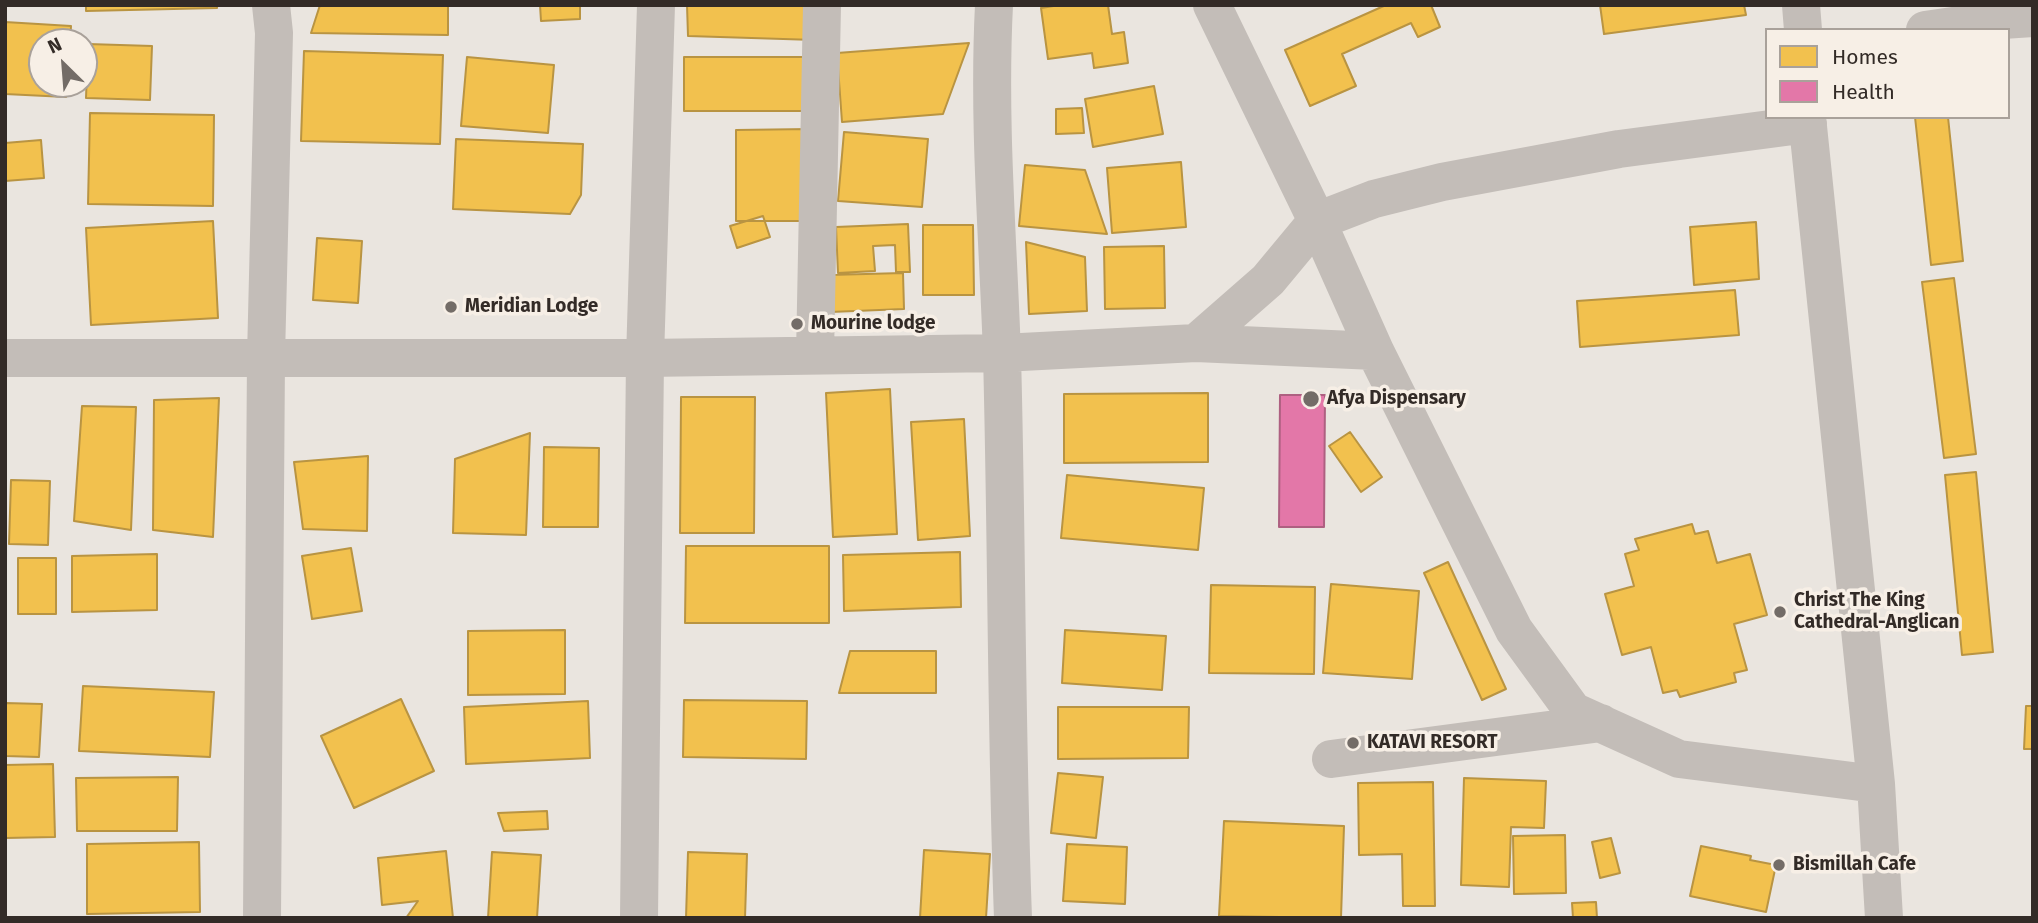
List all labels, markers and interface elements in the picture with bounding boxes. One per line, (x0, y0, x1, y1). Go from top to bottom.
north arrow (28, 28, 98, 98)
legend (1765, 28, 2010, 119)
text: N (44, 32, 65, 58)
text: Homes (1832, 44, 1898, 70)
text: Health (1832, 79, 1895, 105)
place label: Meridian Lodge (465, 296, 598, 318)
marker: Meridian Lodge (443, 299, 459, 315)
place label: Mourine lodge (811, 313, 935, 335)
marker: Mourine lodge (789, 316, 805, 332)
place label: Afya Dispensary (1327, 388, 1466, 410)
marker: Afya Dispensary (1301, 389, 1321, 409)
place label: Christ The King Cathedral-Anglican (1794, 590, 1959, 634)
marker: Christ The King Cathedral-Anglican (1772, 604, 1788, 620)
place label: KATAVI RESORT (1367, 732, 1497, 754)
marker: KATAVI RESORT (1345, 735, 1361, 751)
place label: Bismillah Cafe (1793, 854, 1916, 876)
marker: Bismillah Cafe (1771, 857, 1787, 873)

